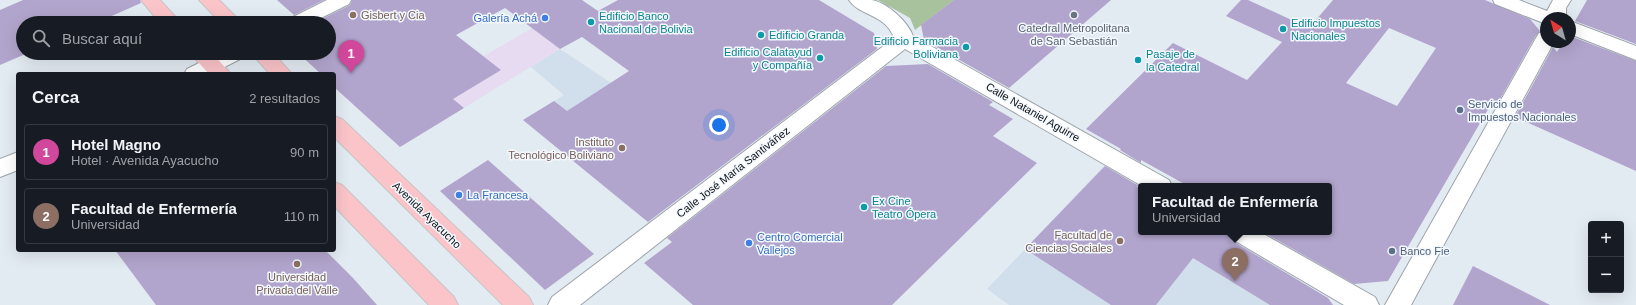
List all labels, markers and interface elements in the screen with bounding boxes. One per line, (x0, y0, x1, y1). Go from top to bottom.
place label: Gisbert y Cia (361, 9, 425, 21)
marker: Gisbert y Cia (348, 10, 358, 20)
place label: Edificio Banco Nacional de Bolivia (599, 10, 693, 35)
marker: Catedral Metropolitana de San Sebastián (1069, 10, 1079, 20)
place label: Galería Achá (473, 12, 538, 24)
north arrow (1540, 12, 1576, 48)
marker: Galería Achá (540, 13, 550, 23)
search box (16, 16, 336, 60)
marker: Edificio Banco Nacional de Bolivia (586, 17, 596, 27)
place label: Edificio Impuestos Nacionales (1291, 17, 1381, 42)
place label: Catedral Metropolitana de San Sebastián (1018, 22, 1131, 47)
marker: Edificio Impuestos Nacionales (1278, 24, 1288, 34)
icon: search (30, 27, 52, 49)
place label: Edificio Granda (769, 29, 845, 41)
text: Buscar aquí (62, 30, 142, 47)
marker: Edificio Granda (756, 30, 766, 40)
place label: Edificio Farmacia Boliviana (874, 35, 959, 60)
pin: 1 (338, 40, 364, 73)
marker: Edificio Farmacia Boliviana (961, 42, 971, 52)
place label: Edificio Calatayud y Compañía (724, 46, 813, 71)
place label: Pasaje de la Catedral (1146, 48, 1199, 73)
marker: Edificio Calatayud y Compañía (815, 53, 825, 63)
marker: Pasaje de la Catedral (1133, 55, 1143, 65)
street label: Calle Nataniel Aguirre (984, 80, 1082, 144)
text: Cerca (32, 88, 79, 107)
text: 2 resultados (249, 91, 320, 106)
place label: Servicio de Impuestos Nacionales (1468, 98, 1577, 123)
marker: Servicio de Impuestos Nacionales (1455, 105, 1465, 115)
your location (709, 115, 729, 135)
street label: Calle José María Santiváñez (674, 124, 792, 220)
text: Hotel Magno (71, 136, 161, 153)
place label: Instituto Tecnológico Boliviano (508, 136, 614, 161)
marker: Instituto Tecnológico Boliviano (617, 143, 627, 153)
text: 1 (42, 145, 50, 160)
text: 90 m (290, 145, 319, 160)
text: Hotel · Avenida Ayacucho (71, 153, 219, 168)
street label: Avenida Ayacucho (390, 179, 464, 251)
popup (1138, 183, 1332, 235)
place label: La Francesa (467, 189, 529, 201)
marker: La Francesa (454, 190, 464, 200)
text: Facultad de Enfermería (1152, 193, 1318, 210)
place label: Ex Cine Teatro Ópera (872, 195, 937, 220)
text: Facultad de Enfermería (71, 200, 237, 217)
marker: Ex Cine Teatro Ópera (859, 202, 869, 212)
text: 2 (42, 209, 50, 224)
text: 110 m (284, 209, 319, 224)
text: Universidad (1152, 210, 1221, 225)
text: Universidad (71, 217, 140, 232)
map controls (1588, 221, 1624, 293)
button: + (1588, 221, 1624, 257)
place label: Facultad de Ciencias Sociales (1025, 229, 1112, 254)
place label: Centro Comercial Vallejos (757, 231, 843, 256)
marker: Facultad de Ciencias Sociales (1115, 236, 1125, 246)
marker: Centro Comercial Vallejos (744, 238, 754, 248)
place label: Banco Fie (1400, 245, 1450, 257)
marker: Banco Fie (1387, 246, 1397, 256)
pin: 2 (1222, 248, 1248, 281)
button: − (1588, 257, 1624, 293)
marker: Universidad Privada del Valle (292, 259, 302, 269)
place label: Universidad Privada del Valle (256, 271, 338, 296)

